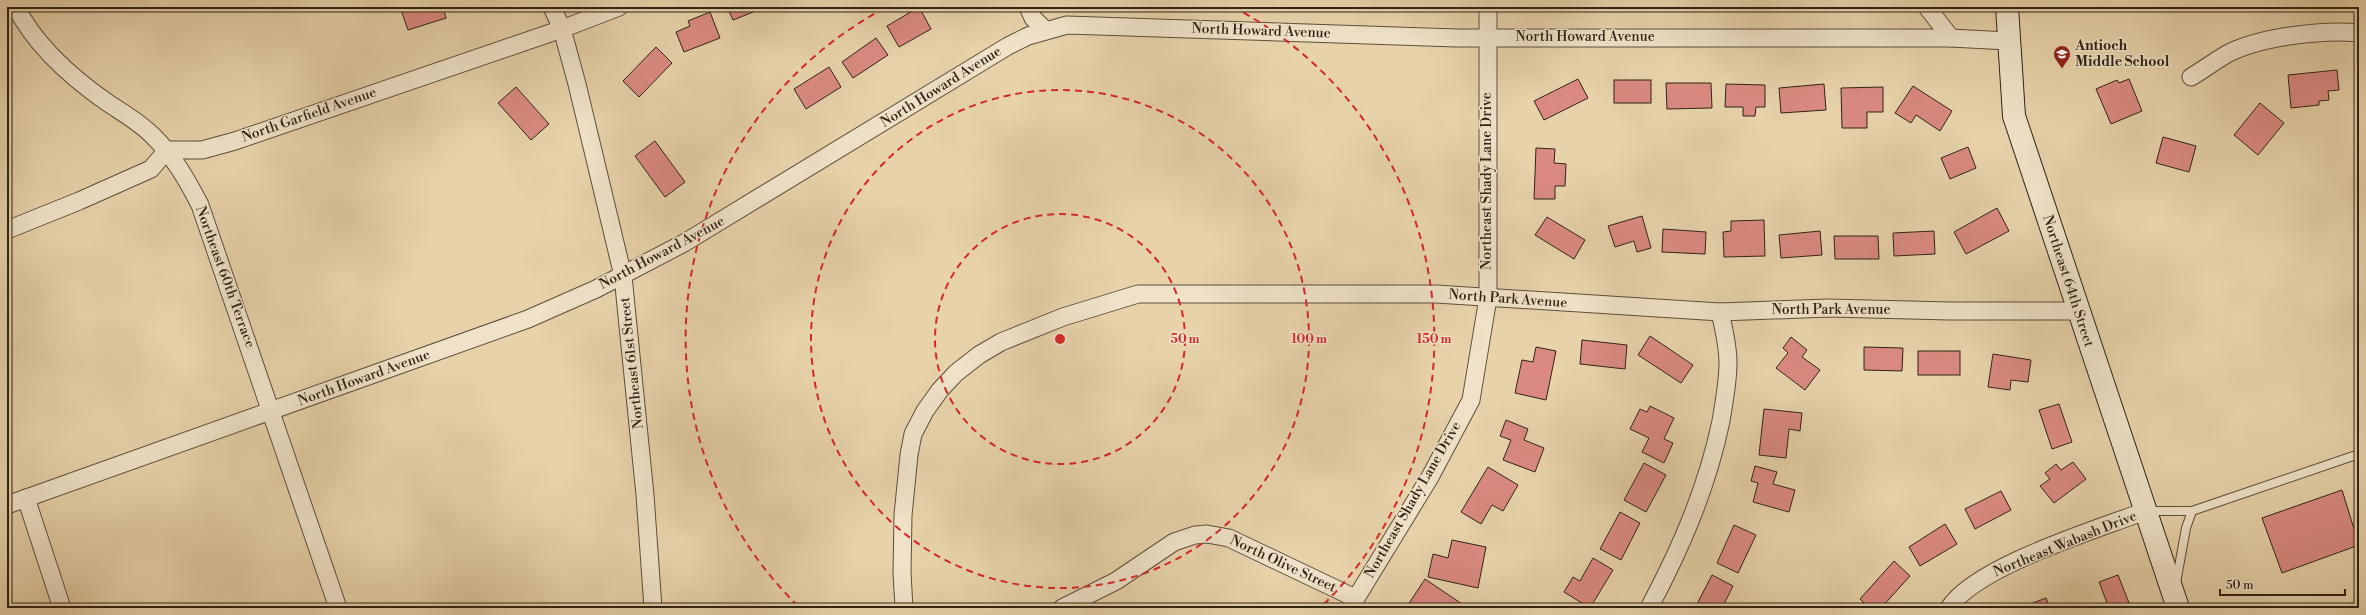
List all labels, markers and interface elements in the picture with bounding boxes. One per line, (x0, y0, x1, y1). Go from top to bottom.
street label: North Howard Avenue (1191, 20, 1331, 42)
street label: North Howard Avenue (1515, 28, 1655, 46)
place label: Antioch Middle School (2074, 37, 2170, 71)
street label: North Howard Avenue (877, 42, 1005, 132)
school or university icon: Antioch Middle School (2052, 44, 2072, 69)
street label: North Garfield Avenue (239, 83, 379, 147)
street label: Northeast Shady Lane Drive (1478, 92, 1496, 270)
street label: Northeast 60th Terrace (191, 204, 259, 350)
street label: North Howard Avenue (596, 212, 728, 294)
street label: Northeast 64th Street (2038, 213, 2098, 349)
street label: North Park Avenue (1448, 286, 1568, 312)
street label: Northeast 61st Street (616, 296, 648, 430)
street label: North Park Avenue (1771, 301, 1891, 319)
centre of rings (1053, 332, 1067, 346)
text: 50 m (1170, 332, 1200, 347)
text: 100 m (1291, 332, 1327, 347)
text: 150 m (1417, 332, 1451, 347)
street label: North Howard Avenue (295, 346, 433, 410)
street label: Northeast Shady Lane Drive (1361, 418, 1465, 582)
street label: Northeast Wabash Drive (1991, 507, 2139, 581)
street label: North Olive Street (1227, 531, 1339, 597)
scale bar (2220, 571, 2345, 597)
text: 50 m (2226, 578, 2254, 593)

